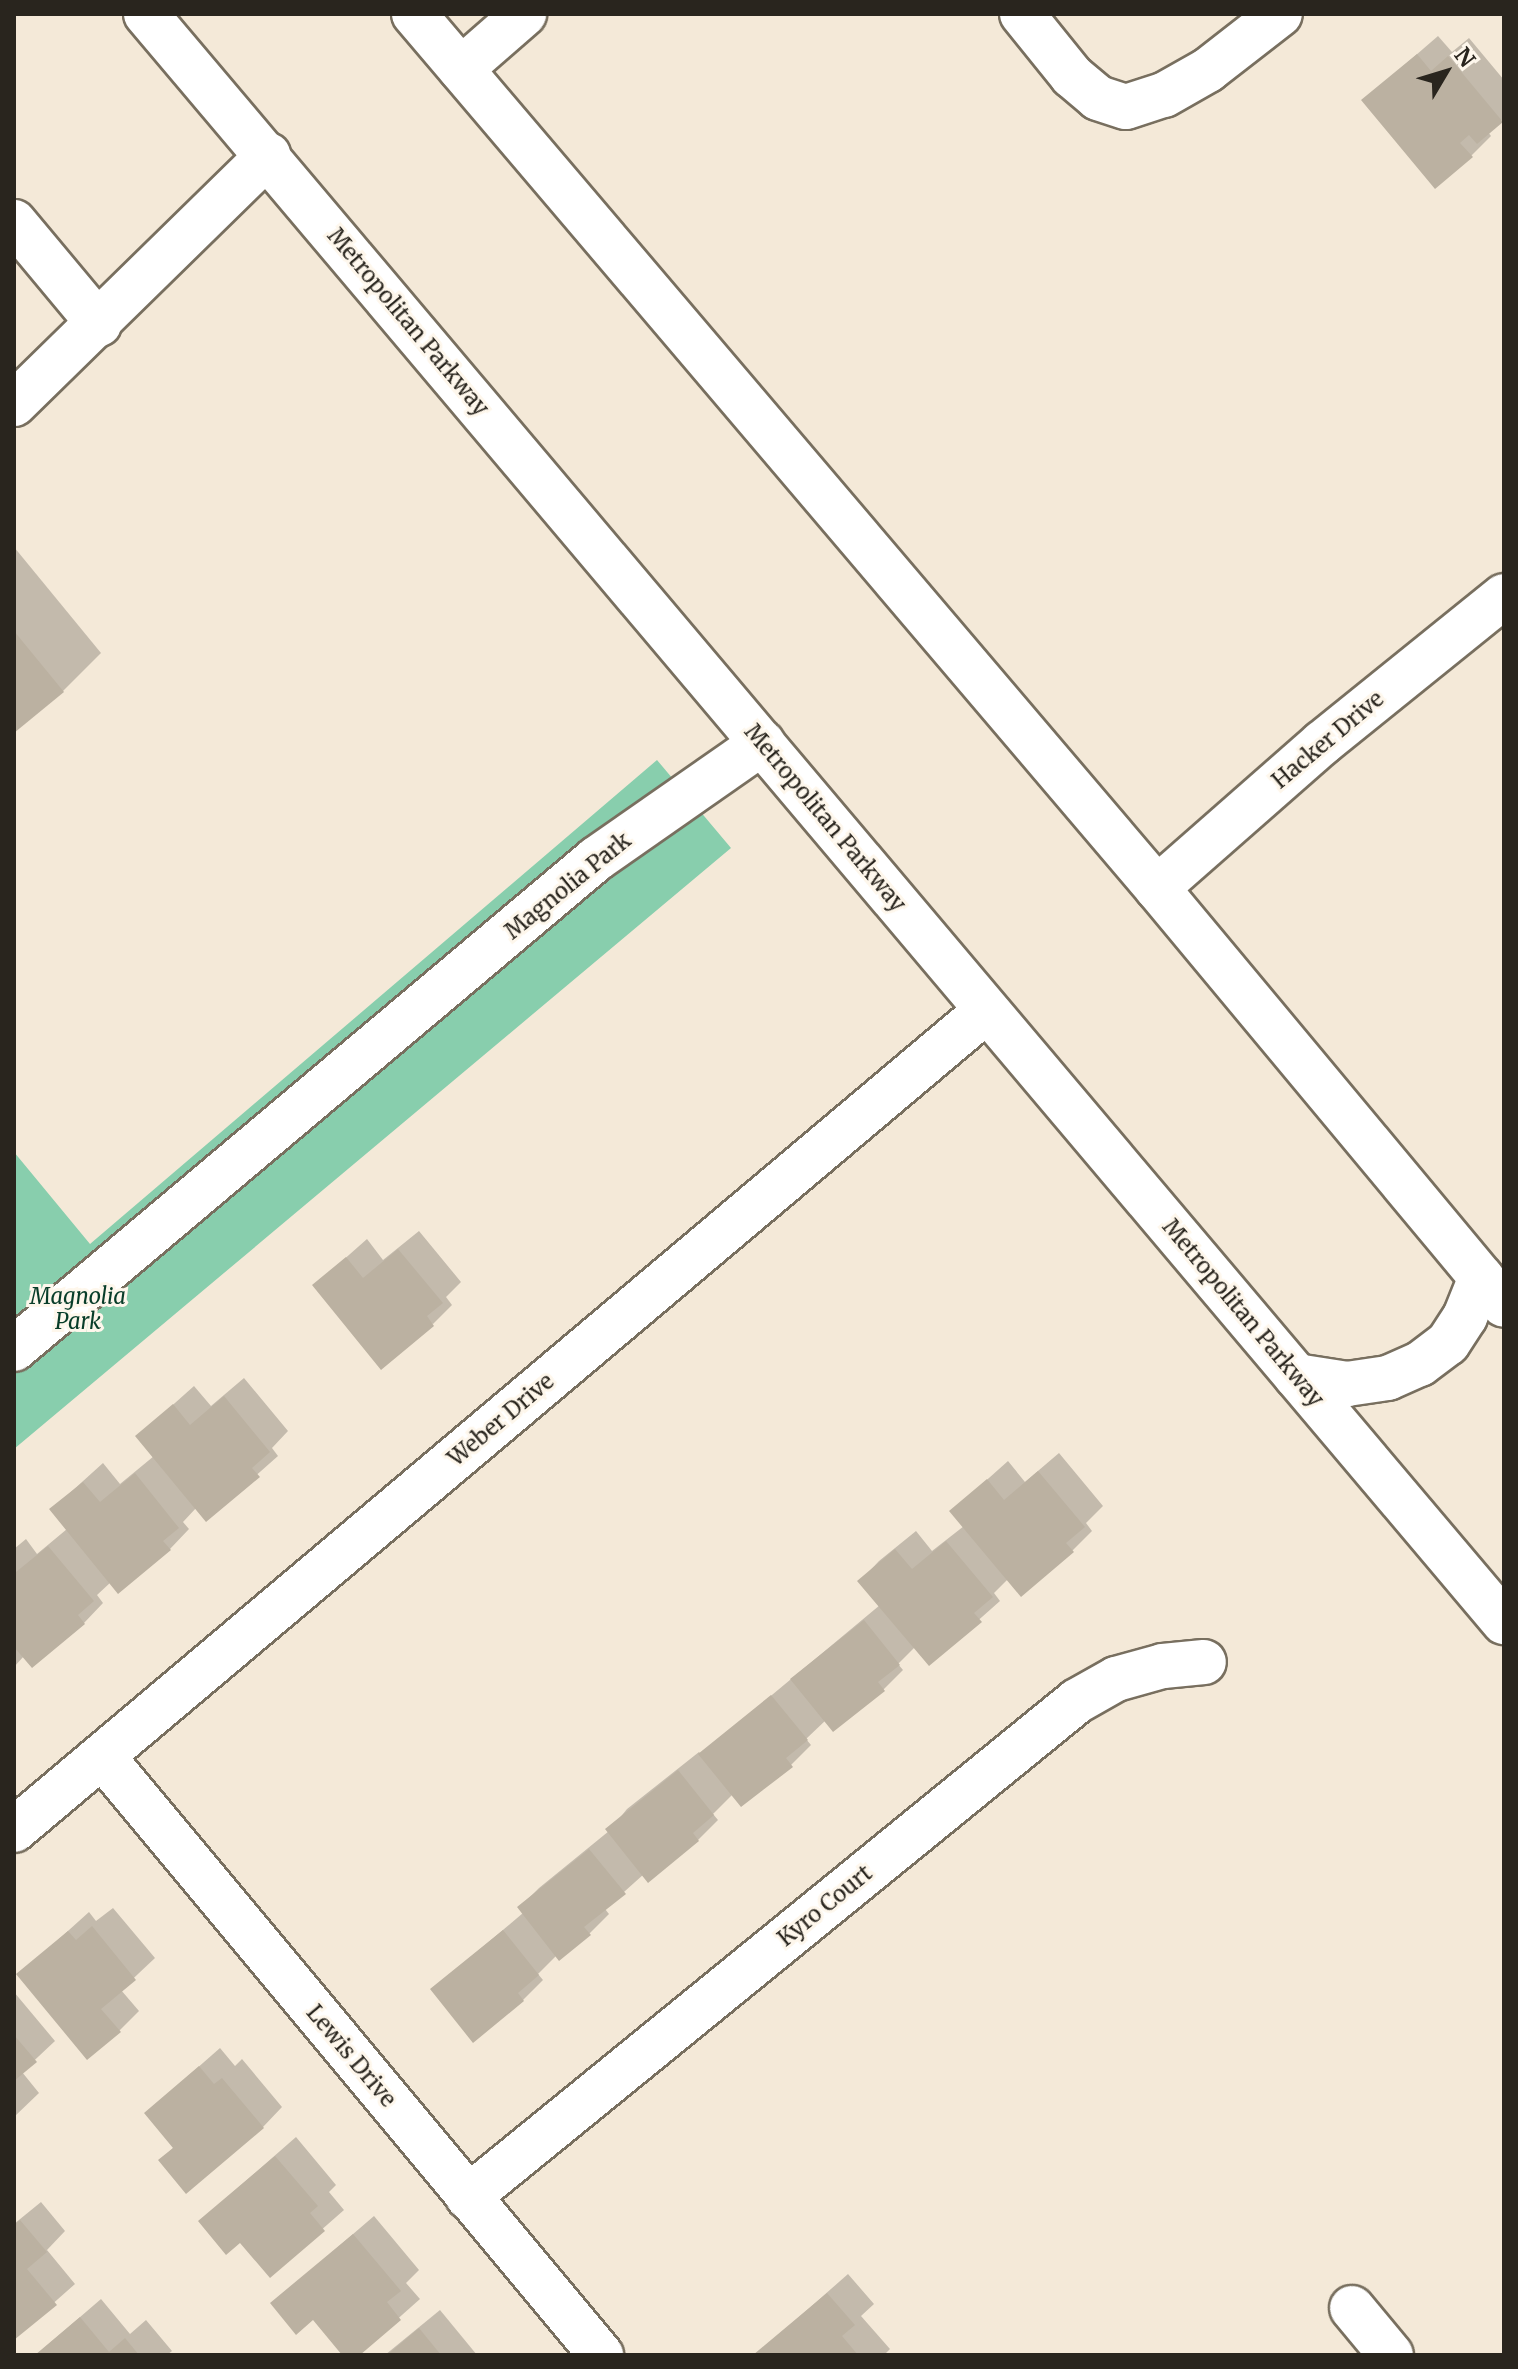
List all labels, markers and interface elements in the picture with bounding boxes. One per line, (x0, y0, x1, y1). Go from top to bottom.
north arrow (1406, 32, 1486, 112)
text: N (1449, 42, 1481, 73)
street label: Metropolitan Parkway (322, 223, 494, 421)
street label: Hacker Drive (1267, 686, 1389, 794)
street label: Metropolitan Parkway (739, 719, 911, 917)
street label: Magnolia Park (500, 827, 636, 945)
street label: Metropolitan Parkway (1157, 1214, 1329, 1412)
park label: Magnolia Park (30, 1283, 126, 1334)
street label: Weber Drive (443, 1368, 559, 1472)
street label: Kyro Court (773, 1860, 877, 1952)
street label: Lewis Drive (301, 2000, 401, 2112)

